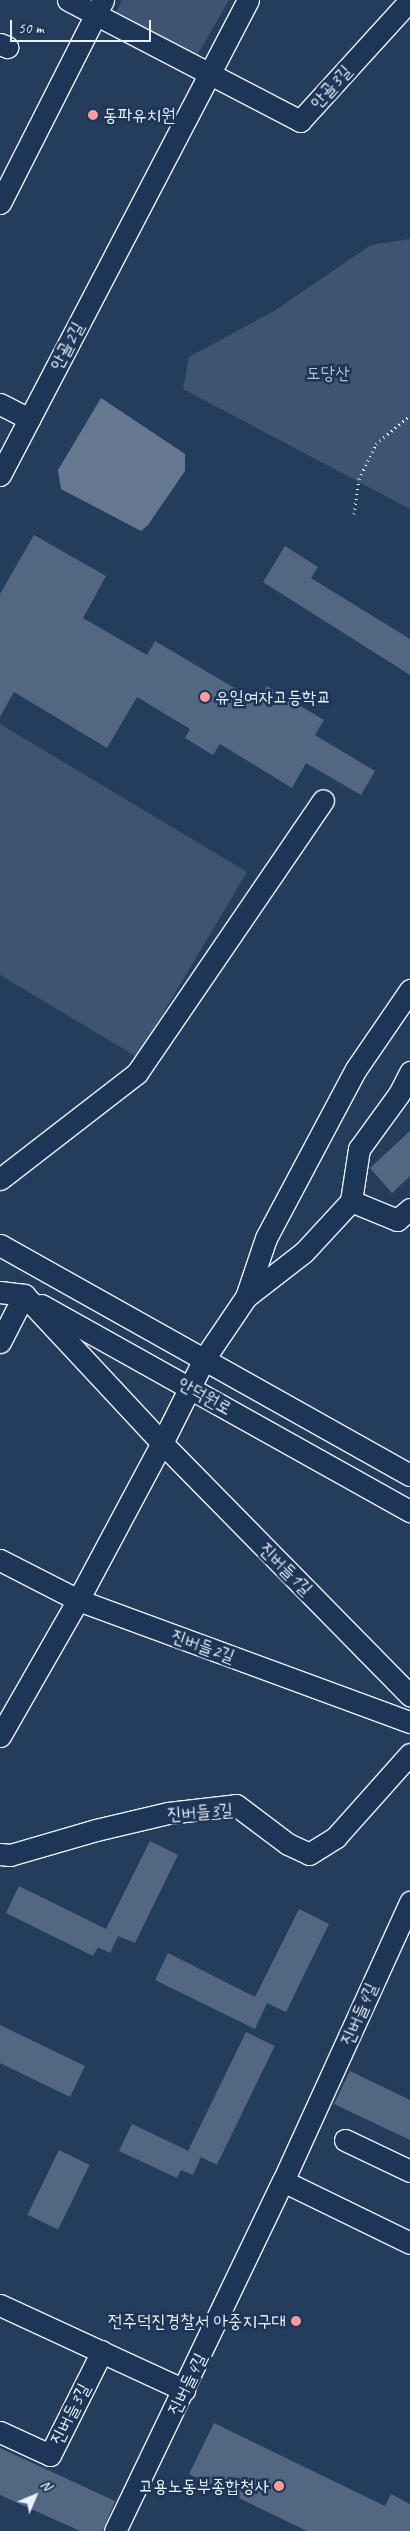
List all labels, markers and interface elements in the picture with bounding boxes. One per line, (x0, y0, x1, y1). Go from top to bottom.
scale bar (12, 10, 154, 42)
text: 50 m (18, 19, 44, 38)
street label: 안골3길 (306, 61, 356, 113)
place label: 동파유치원 (103, 104, 175, 126)
marker: 동파유치원 (87, 109, 99, 121)
street label: 안골2길 (45, 318, 89, 374)
park label: 도당산 (306, 362, 350, 384)
place label: 유일여자고등학교 (215, 686, 331, 708)
marker: 유일여자고등학교 (199, 691, 211, 703)
street label: 안덕원로 (174, 1373, 236, 1419)
street label: 진버들1길 (255, 1538, 317, 1600)
street label: 진버들2길 (168, 1625, 238, 1667)
street label: 진버들3길 (166, 1799, 234, 1825)
street label: 진버들4길 (336, 1979, 382, 2049)
place label: 전주덕진경찰서 아중지구대 (108, 2310, 286, 2332)
marker: 전주덕진경찰서 아중지구대 (290, 2315, 302, 2327)
street label: 진버들4길 (163, 2350, 211, 2418)
street label: 진버들3길 (45, 2380, 95, 2448)
north arrow (10, 2471, 60, 2521)
place label: 고용노동부종합청사 (139, 2475, 269, 2497)
text: N (37, 2476, 55, 2494)
marker: 고용노동부종합청사 (273, 2480, 285, 2492)

